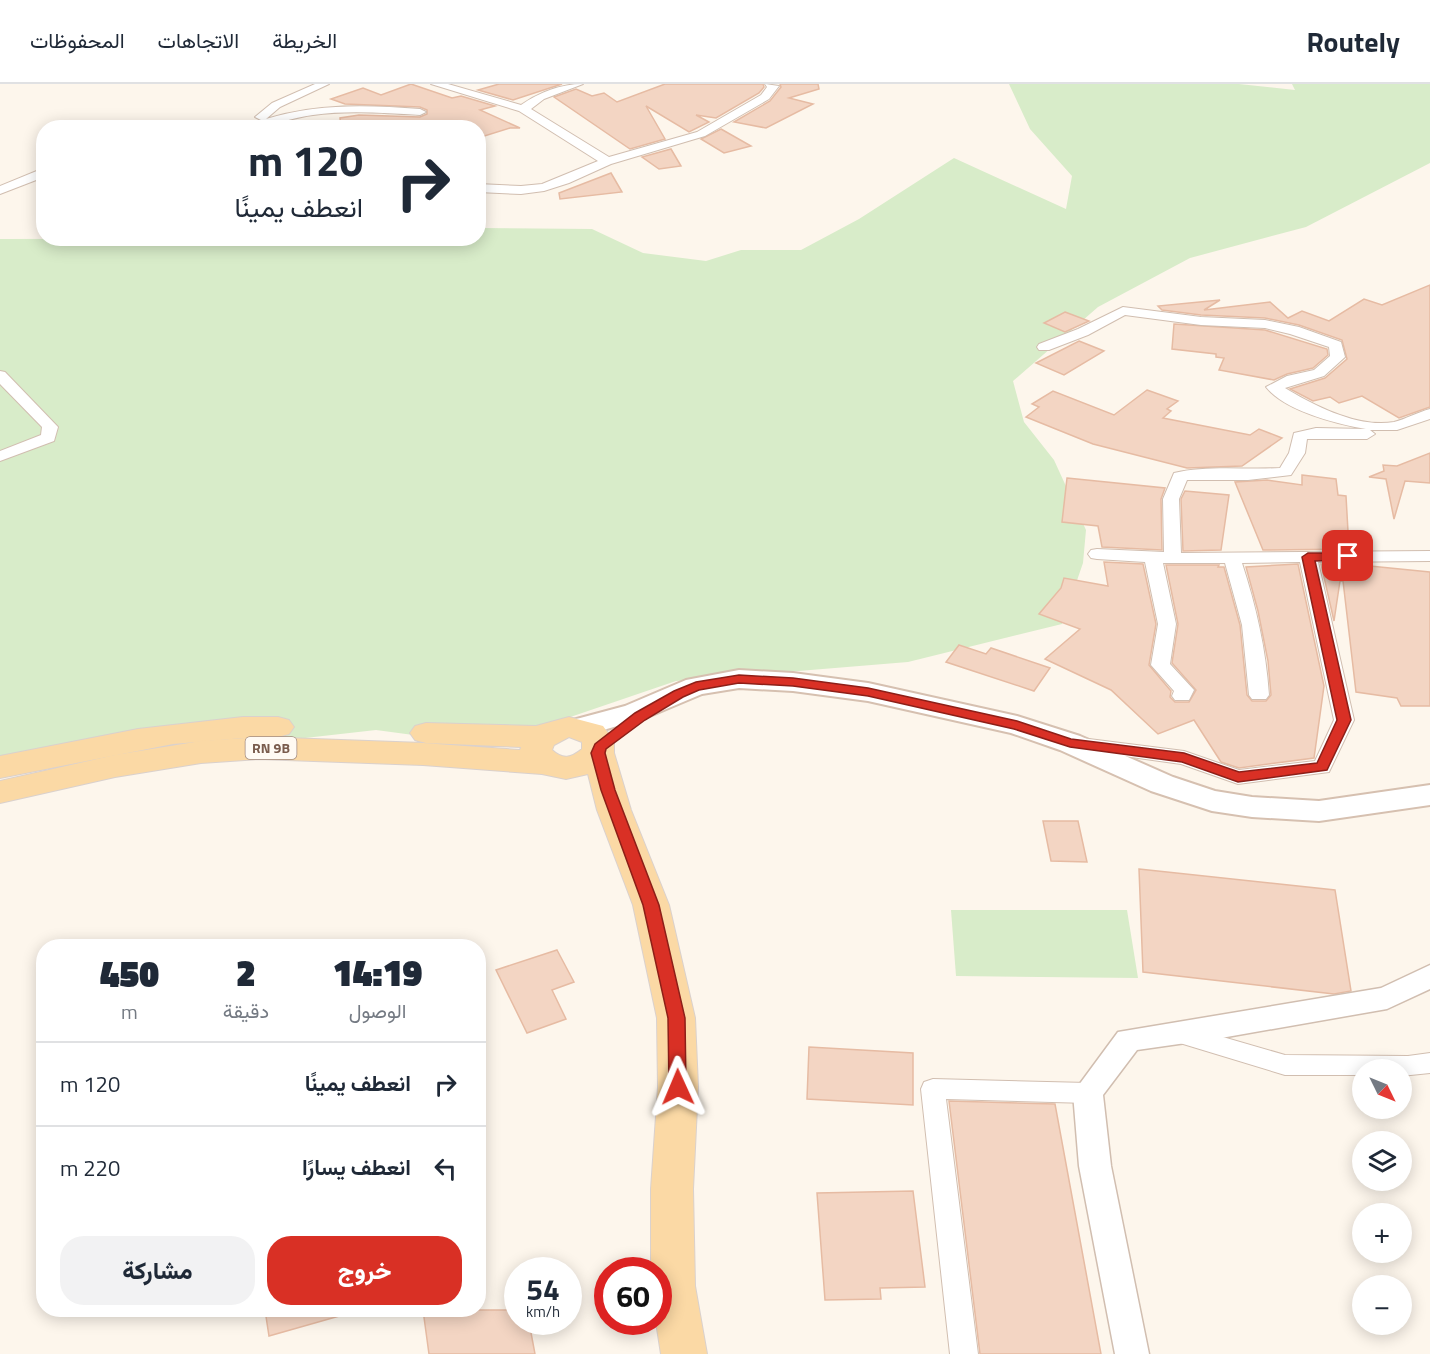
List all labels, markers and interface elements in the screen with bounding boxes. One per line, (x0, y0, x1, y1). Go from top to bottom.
text: Routely (1306, 20, 1400, 63)
text: المحفوظات (30, 24, 125, 56)
text: الاتجاهات (158, 24, 239, 56)
text: الخريطة (272, 24, 337, 56)
text: 120 m (248, 128, 363, 192)
icon: right (384, 144, 462, 222)
text: انعطف يمينًا (234, 186, 363, 227)
pin (1322, 530, 1373, 581)
icon: arrive (1331, 539, 1364, 572)
road number: RN 9B (246, 737, 296, 759)
text: 2 (236, 945, 256, 1000)
text: 14:19 (333, 945, 422, 1000)
text: 450 (100, 946, 159, 1001)
text: دقيقة (223, 995, 269, 1026)
text: الوصول (349, 995, 406, 1026)
text: m (121, 996, 138, 1027)
position arrow (646, 1055, 710, 1119)
north arrow (1352, 1059, 1412, 1119)
map controls (1352, 1059, 1412, 1335)
text: انعطف يمينًا (305, 1066, 411, 1100)
text: 120 m (60, 1067, 120, 1101)
icon: right (429, 1068, 462, 1101)
button: layers (1352, 1131, 1412, 1191)
text: انعطف يسارًا (302, 1150, 411, 1184)
text: 220 m (60, 1151, 120, 1185)
icon: left (429, 1152, 462, 1185)
button: + (1352, 1203, 1412, 1263)
button: مشاركة (60, 1236, 255, 1305)
button: خروج (267, 1236, 462, 1305)
speed limit sign: 60 (594, 1257, 672, 1335)
text: 54 (526, 1266, 560, 1312)
button: − (1352, 1275, 1412, 1335)
text: km/h (526, 1300, 560, 1323)

